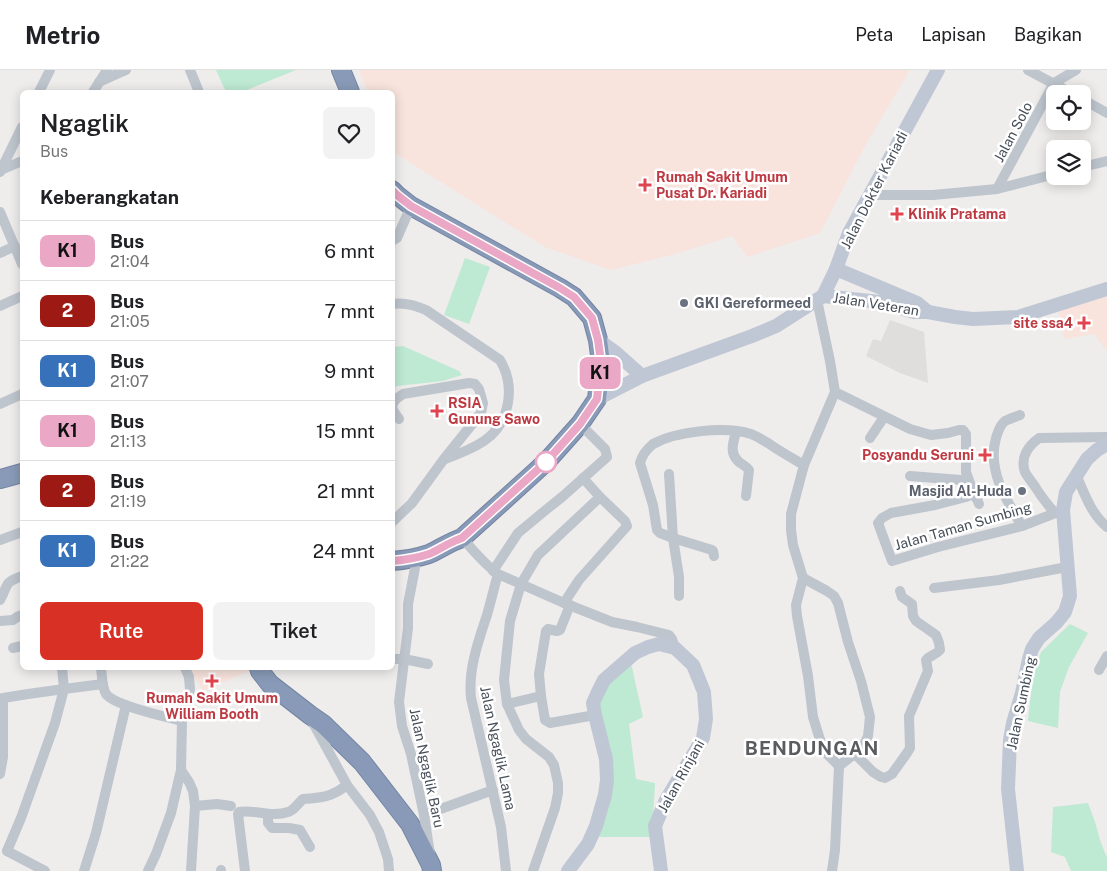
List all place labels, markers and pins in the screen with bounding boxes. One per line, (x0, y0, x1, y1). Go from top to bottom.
place label: Rumah Sakit Umum Pusat Dr. Kariadi (656, 169, 788, 201)
marker: Rumah Sakit Umum Pusat Dr. Kariadi (638, 178, 652, 192)
place label: Klinik Pratama (908, 206, 1006, 222)
marker: Klinik Pratama (890, 207, 904, 221)
place label: GKI Gereformeed (694, 295, 811, 311)
marker: GKI Gereformeed (678, 297, 690, 309)
place label: site ssa4 (1013, 315, 1073, 331)
marker: site ssa4 (1077, 316, 1091, 330)
place label: RSIA Gunung Sawo (448, 395, 540, 427)
marker: RSIA Gunung Sawo (430, 404, 444, 418)
place label: Posyandu Seruni (862, 447, 974, 463)
marker: Posyandu Seruni (978, 448, 992, 462)
unlabelled marker (535, 451, 557, 473)
place label: Masjid Al-Huda (909, 483, 1012, 499)
marker: Masjid Al-Huda (1016, 485, 1028, 497)
marker: Rumah Sakit Umum William Booth (205, 674, 219, 688)
place label: Rumah Sakit Umum William Booth (146, 690, 278, 722)

